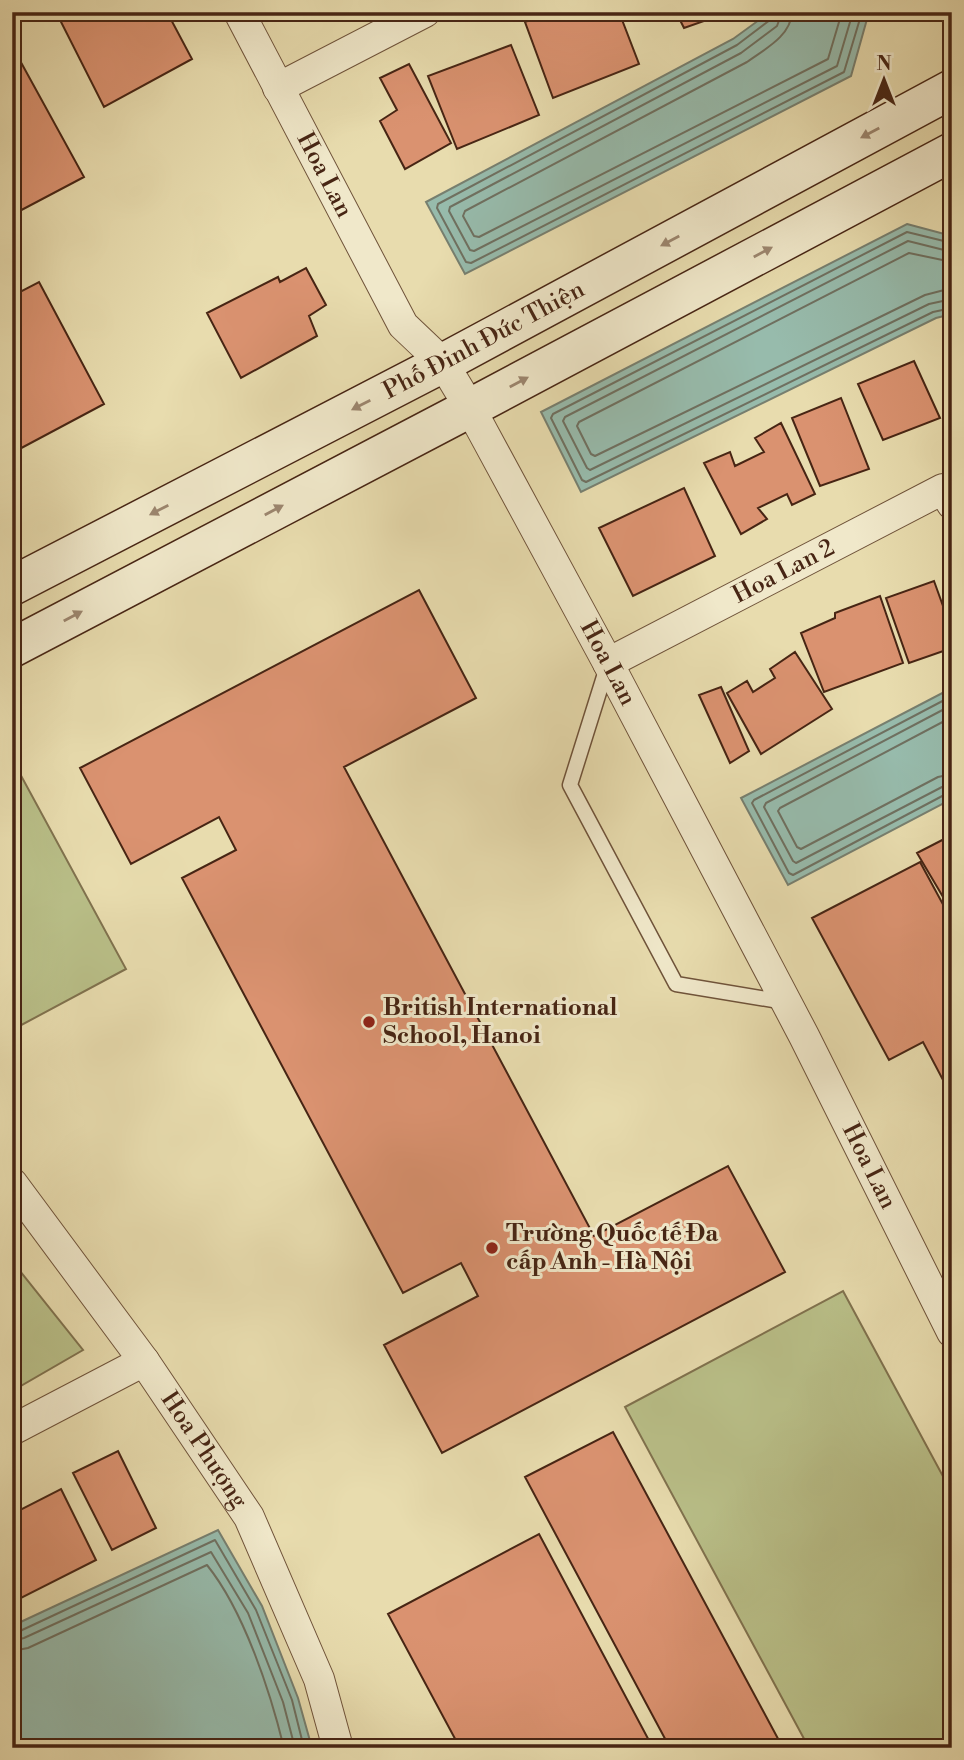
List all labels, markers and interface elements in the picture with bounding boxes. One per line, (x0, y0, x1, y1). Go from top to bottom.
north arrow (848, 46, 918, 116)
text: N (876, 52, 892, 76)
street label: Hoa Lan (290, 127, 359, 223)
one-way arrow (860, 127, 880, 139)
one-way arrow (660, 235, 680, 246)
one-way arrow (753, 246, 773, 258)
street label: Phố Đinh Đức Thiện (378, 275, 590, 406)
one-way arrow (509, 376, 529, 388)
one-way arrow (351, 400, 371, 411)
one-way arrow (149, 504, 169, 515)
one-way arrow (264, 504, 284, 516)
street label: Hoa Lan 2 (728, 533, 840, 611)
one-way arrow (63, 610, 83, 622)
street label: Hoa Lan (573, 615, 643, 711)
place label: British International School, Hanoi (383, 993, 618, 1051)
marker: British International School, Hanoi (361, 1014, 377, 1030)
street label: Hoa Lan (835, 1118, 903, 1214)
place label: Trường Quốc tế Đa cấp Anh - Hà Nội (506, 1219, 719, 1277)
marker: Trường Quốc tế Đa cấp Anh - Hà Nội (484, 1240, 500, 1256)
street label: Hoa Phượng (154, 1386, 254, 1515)

